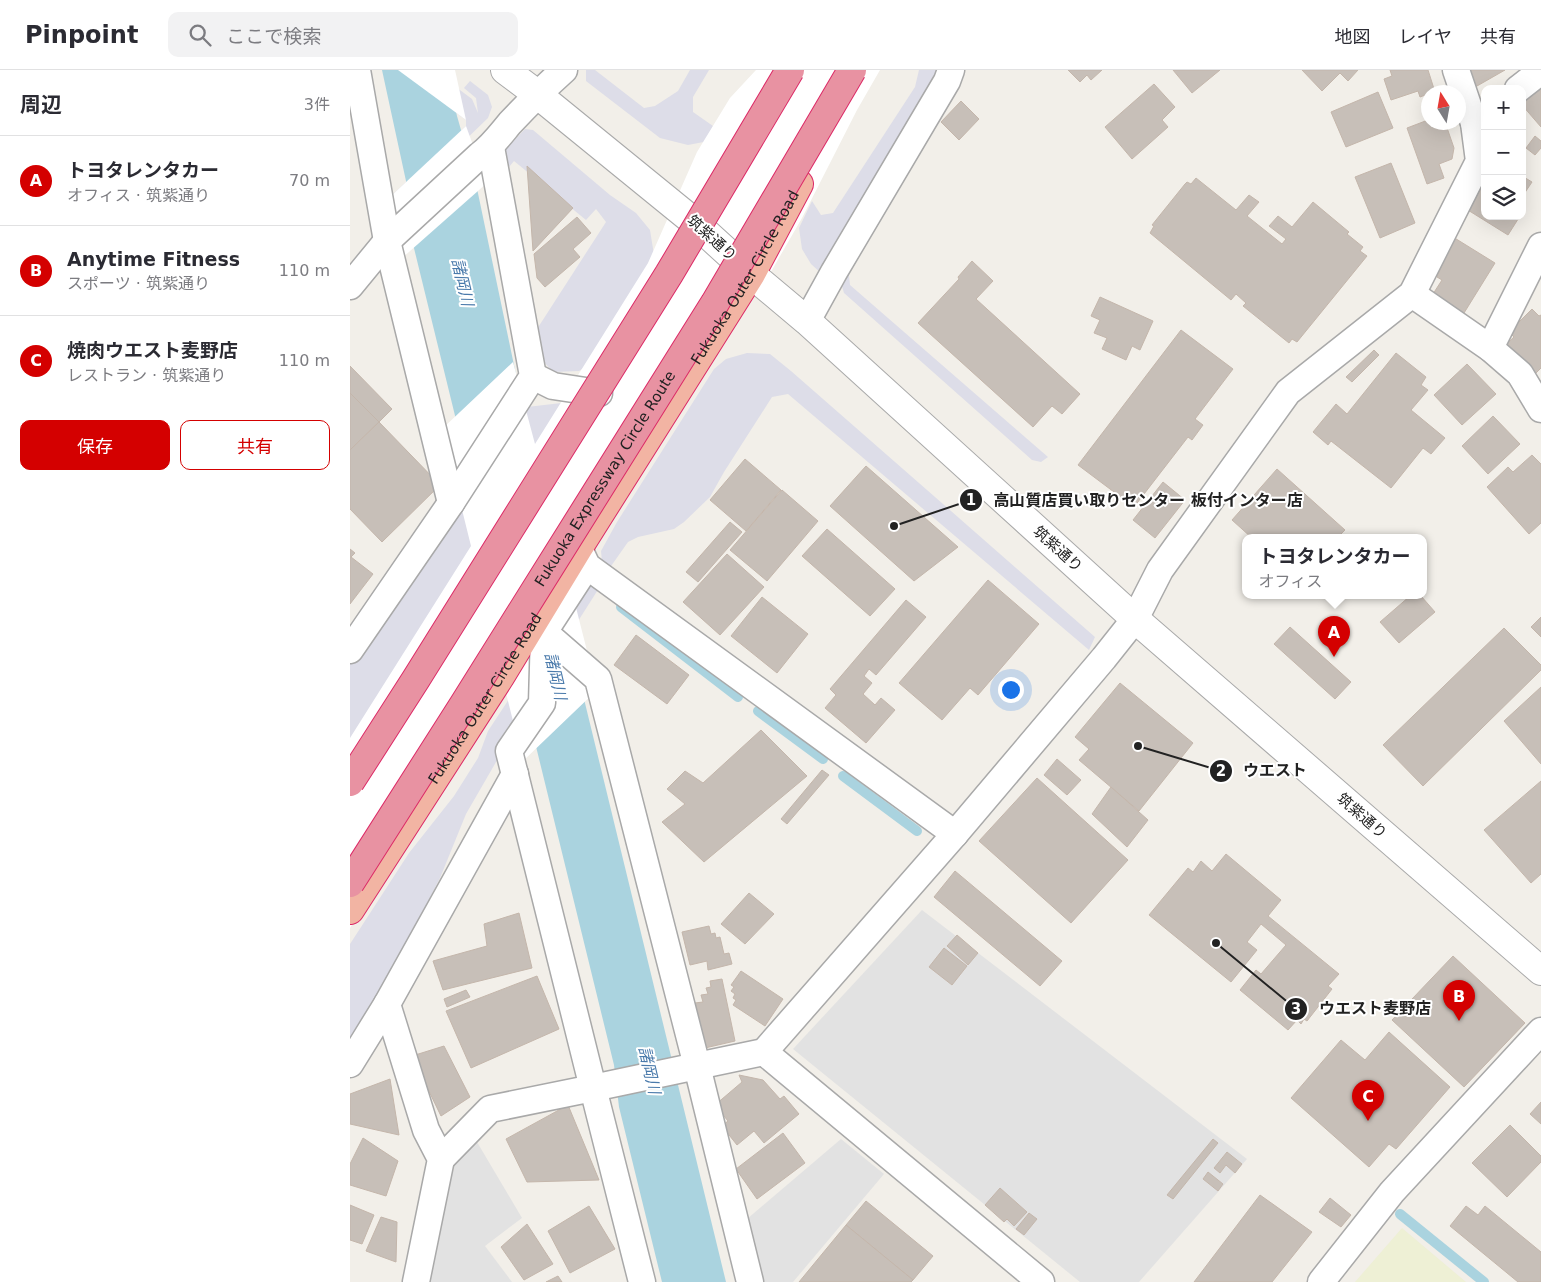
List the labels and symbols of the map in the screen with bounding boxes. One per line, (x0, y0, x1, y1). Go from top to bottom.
north arrow (1421, 85, 1466, 130)
street label: Fukuoka Outer Circle Road (687, 187, 803, 368)
street label: 筑紫通り (684, 211, 740, 265)
water label: 諸岡川 (448, 257, 478, 310)
street label: Fukuoka Expressway Circle Route (531, 368, 679, 590)
callout: 高山質店買い取りセンター 板付インター店 (958, 484, 1313, 515)
text: 1 (966, 491, 976, 509)
text: 高山質店買い取りセンター 板付インター店 (993, 491, 1303, 510)
street label: 筑紫通り (1030, 522, 1086, 576)
street label: Fukuoka Outer Circle Road (425, 610, 546, 787)
pin: A (1318, 616, 1350, 657)
water label: 諸岡川 (541, 651, 571, 704)
your location (998, 677, 1024, 703)
callout: ウエスト (1208, 755, 1317, 786)
text: ウエスト (1243, 761, 1307, 780)
text: 2 (1216, 762, 1226, 780)
street label: 筑紫通り (1333, 790, 1391, 842)
pin: B (1443, 980, 1475, 1021)
callout: ウエスト麦野店 (1284, 993, 1441, 1024)
text: ウエスト麦野店 (1319, 999, 1431, 1018)
text: 3 (1291, 1000, 1301, 1018)
water label: 諸岡川 (635, 1045, 665, 1098)
pin: C (1352, 1080, 1384, 1121)

